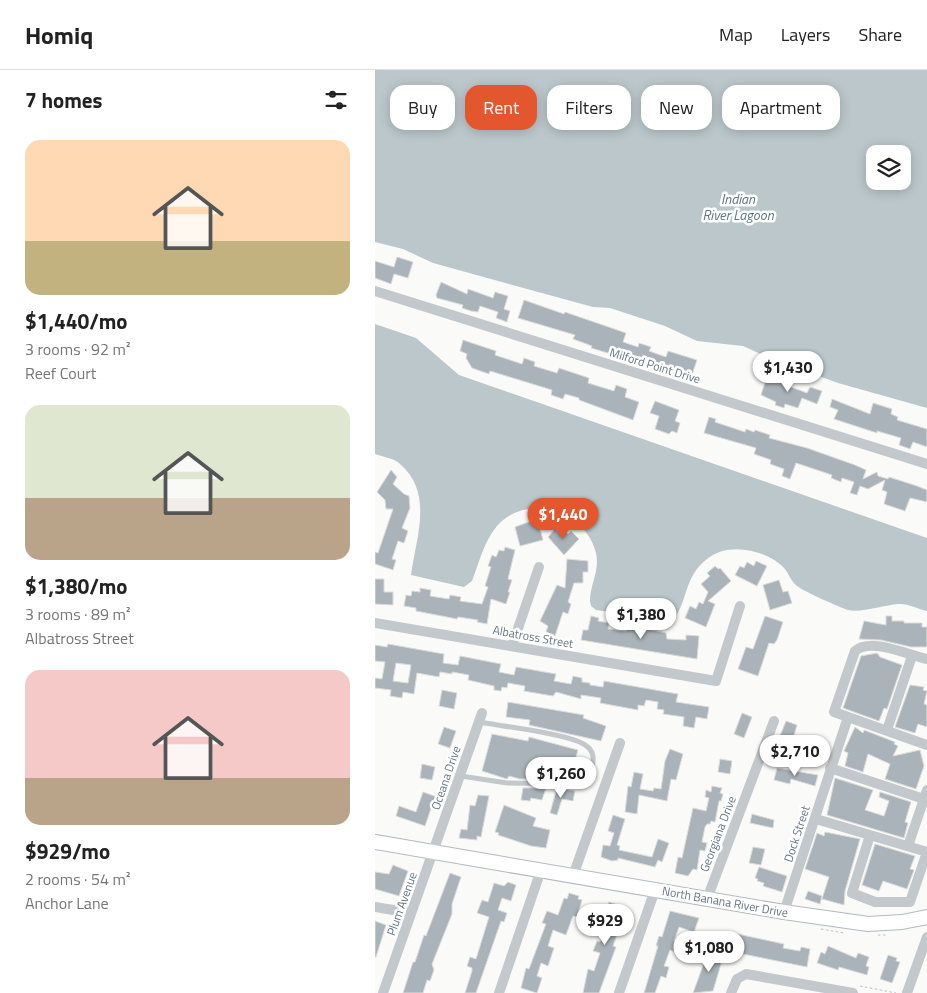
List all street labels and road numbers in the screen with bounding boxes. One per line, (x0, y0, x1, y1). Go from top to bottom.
street label: Milford Point Drive (607, 343, 703, 388)
street label: Albatross Street (491, 620, 576, 653)
street label: Oceana Drive (426, 743, 465, 812)
street label: Georgiana Drive (694, 793, 741, 875)
street label: Dock Street (778, 802, 815, 865)
street label: Plum Avenue (381, 869, 422, 938)
street label: North Banana River Drive (661, 881, 790, 922)

